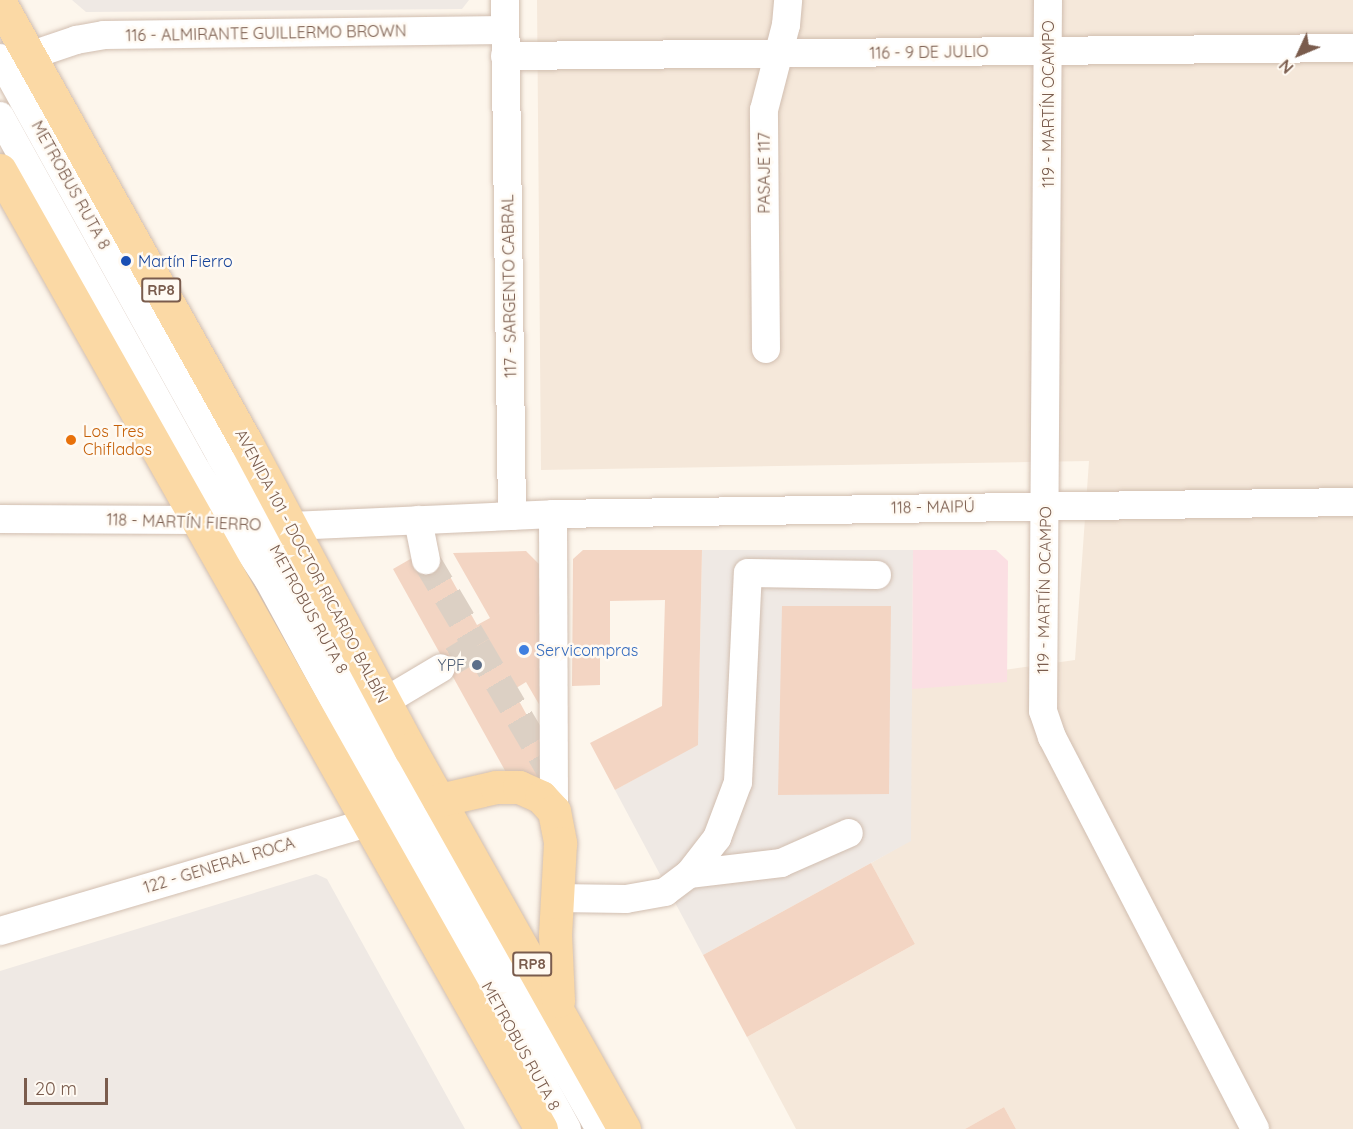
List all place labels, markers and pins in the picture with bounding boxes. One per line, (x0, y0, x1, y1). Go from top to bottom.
place label: Martín Fierro (138, 251, 233, 271)
marker: Martín Fierro (119, 254, 133, 268)
place label: Los Tres Chiflados (83, 421, 152, 459)
marker: Los Tres Chiflados (64, 433, 78, 447)
place label: Servicompras (536, 640, 638, 660)
marker: Servicompras (517, 643, 531, 657)
place label: YPF (437, 655, 465, 675)
marker: YPF (470, 658, 484, 672)

